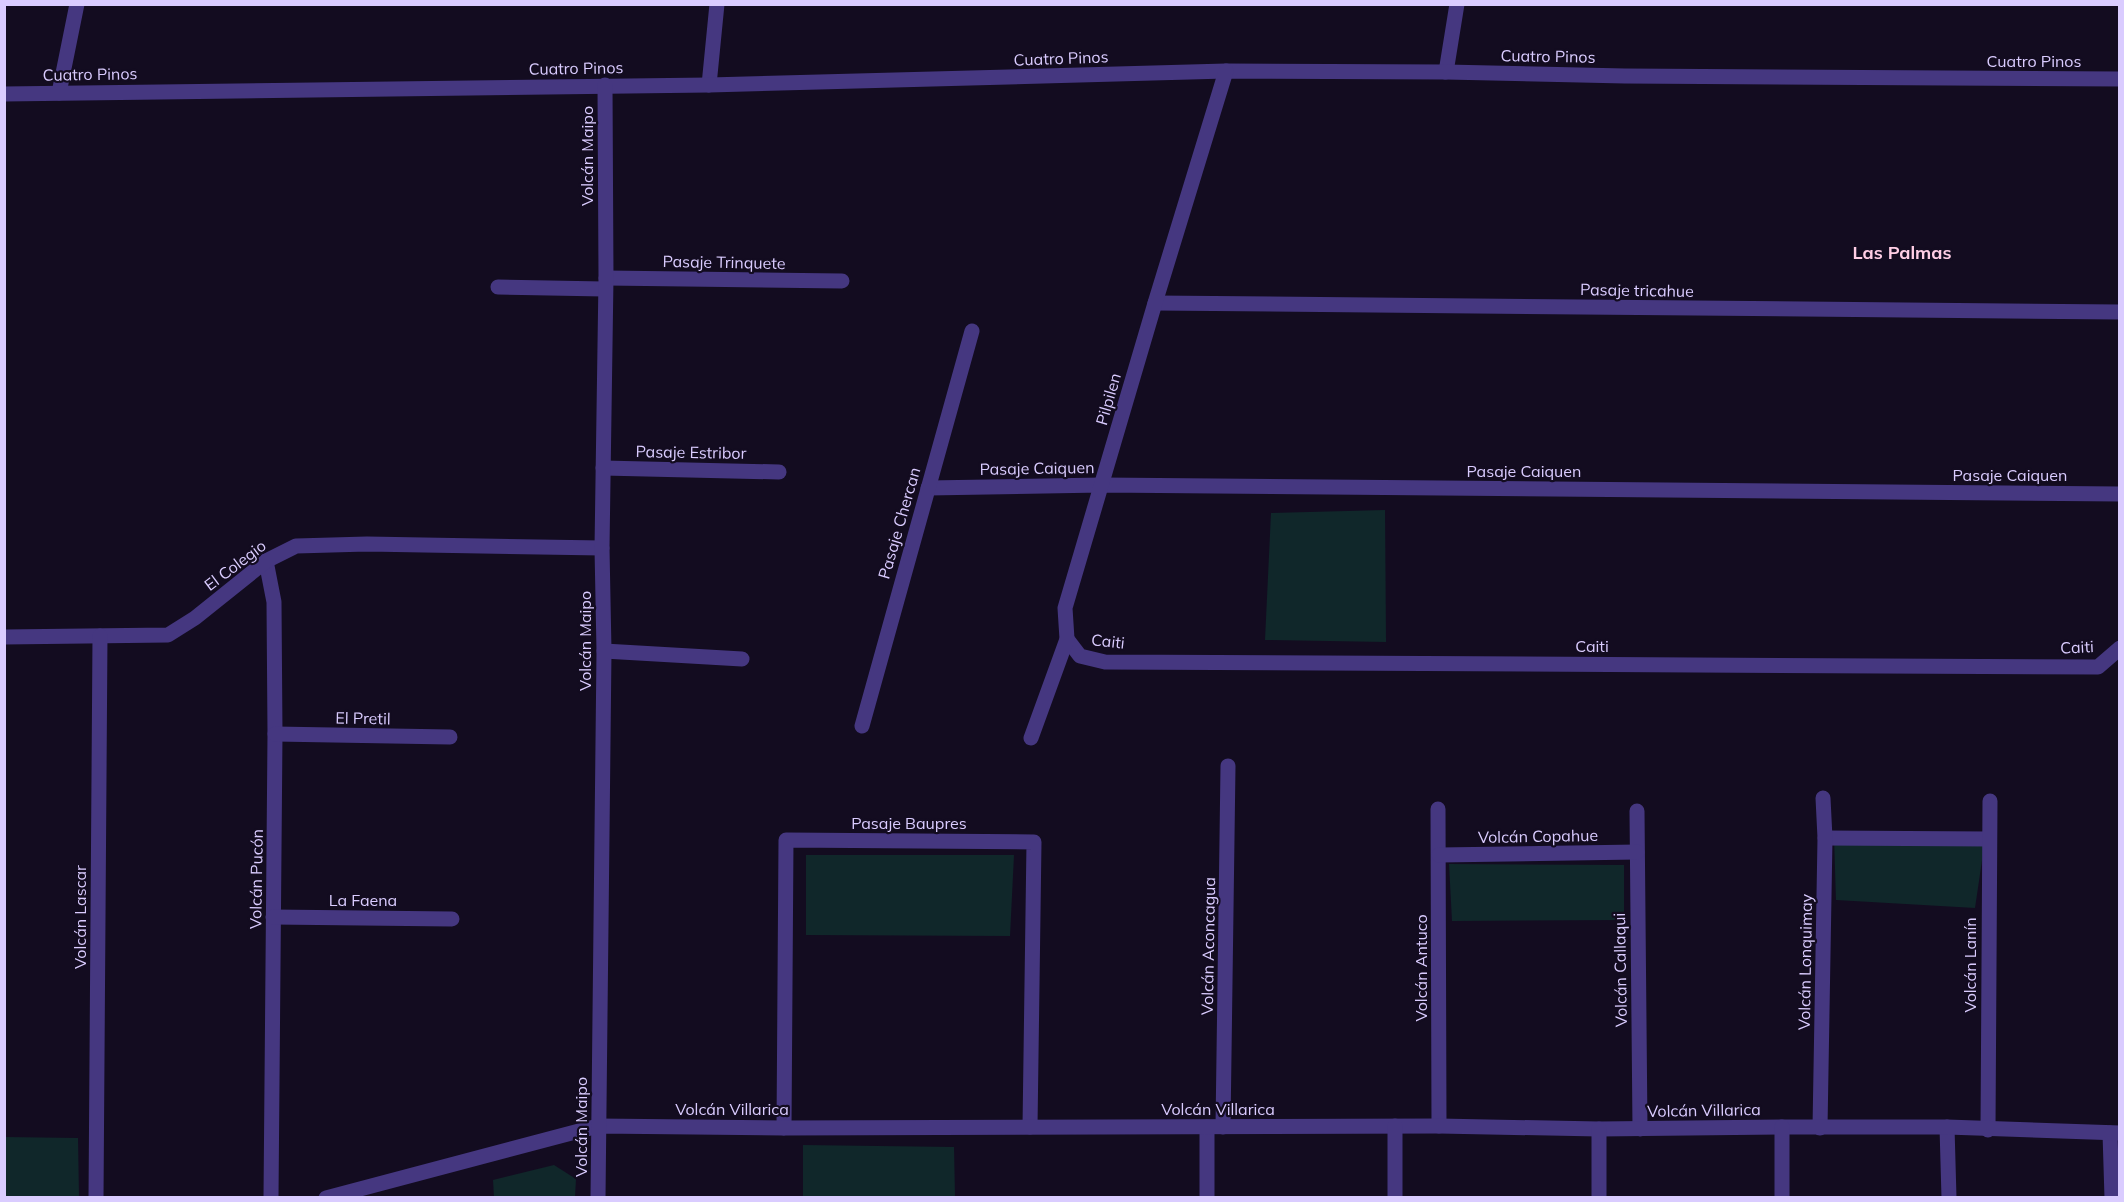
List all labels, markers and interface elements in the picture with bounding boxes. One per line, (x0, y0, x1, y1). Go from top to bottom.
street label: Cuatro Pinos (1500, 45, 1596, 67)
street label: Cuatro Pinos (1013, 46, 1109, 70)
street label: Cuatro Pinos (1987, 51, 2082, 71)
street label: Cuatro Pinos (528, 57, 624, 79)
street label: Cuatro Pinos (42, 63, 138, 85)
street label: Volcán Maipo (577, 106, 597, 206)
district label: Las Palmas (1853, 241, 1951, 264)
street label: Pasaje Trinquete (662, 251, 786, 273)
street label: Pasaje tricahue (1580, 279, 1694, 301)
street label: Pilpilen (1091, 371, 1125, 427)
street label: Pasaje Estribor (635, 441, 747, 463)
street label: Pasaje Caiquen (979, 457, 1095, 479)
street label: Pasaje Caiquen (1467, 461, 1581, 481)
street label: Pasaje Chercan (873, 465, 925, 581)
street label: Pasaje Caiquen (1953, 465, 2067, 485)
street label: El Colegio (200, 535, 270, 595)
street label: Volcán Maipo (575, 591, 595, 691)
street label: Caiti (1090, 629, 1126, 653)
street label: Caiti (1575, 636, 1609, 656)
street label: Caiti (2060, 636, 2094, 658)
street label: El Pretil (335, 708, 391, 728)
street label: Pasaje Baupres (851, 813, 967, 833)
street label: Volcán Copahue (1478, 825, 1598, 847)
street label: Volcán Pucón (245, 829, 267, 929)
street label: Volcán Lascar (70, 865, 90, 969)
street label: Volcán Aconcagua (1197, 877, 1219, 1015)
street label: La Faena (329, 890, 397, 910)
street label: Volcán Lonquimay (1794, 893, 1816, 1030)
street label: Volcán Callaqui (1609, 913, 1631, 1027)
street label: Volcán Antuco (1411, 914, 1431, 1022)
street label: Volcán Lanín (1960, 917, 1980, 1013)
street label: Volcán Maipo (571, 1077, 591, 1177)
street label: Volcán Villarica (675, 1099, 789, 1119)
street label: Volcán Villarica (1161, 1099, 1275, 1119)
street label: Volcán Villarica (1647, 1099, 1761, 1121)

